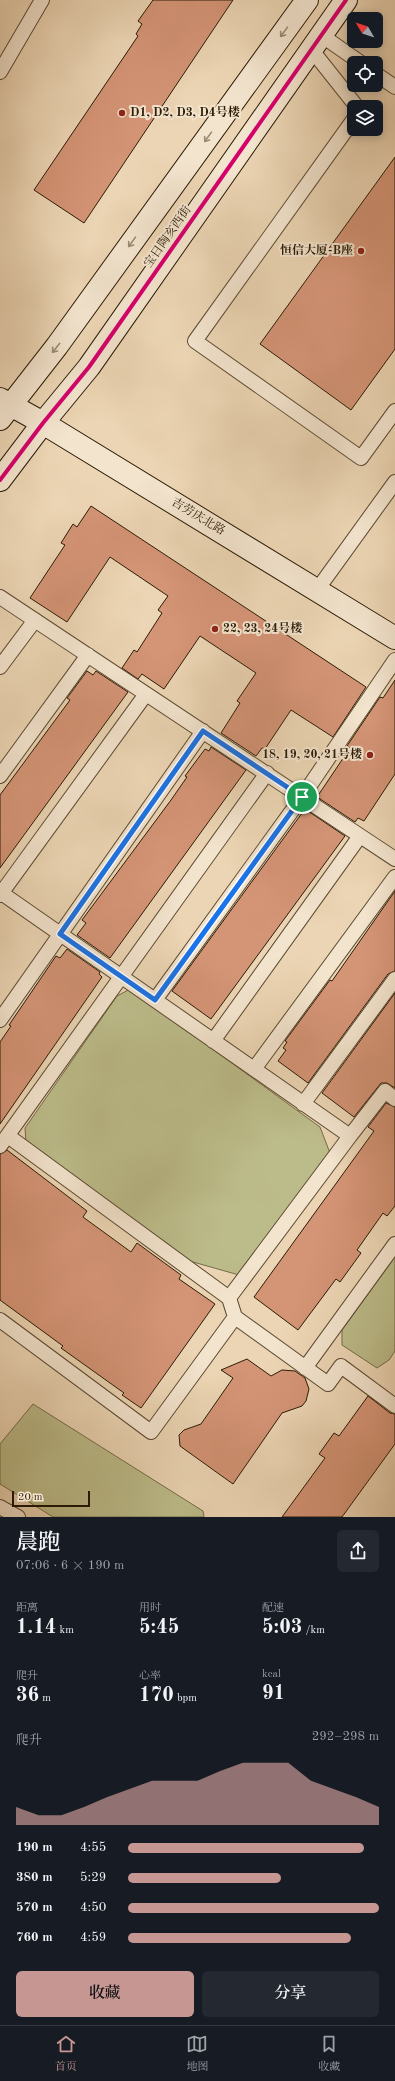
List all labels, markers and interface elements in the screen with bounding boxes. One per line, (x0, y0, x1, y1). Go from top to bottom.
north arrow (347, 12, 383, 48)
map controls (347, 12, 383, 136)
one-way arrow (280, 26, 288, 37)
button: locate (347, 56, 383, 92)
button: layers (347, 100, 383, 136)
place label: D1, D2, D3, D4号楼 (130, 105, 240, 119)
marker: D1, D2, D3, D4号楼 (117, 108, 127, 118)
one-way arrow (204, 131, 212, 142)
street label: 宝日陶亥西街 (141, 202, 194, 270)
one-way arrow (128, 237, 136, 248)
place label: 恒信大厦-B座 (280, 243, 353, 257)
marker: 恒信大厦-B座 (356, 246, 366, 256)
one-way arrow (51, 342, 60, 353)
street label: 吉劳庆北路 (169, 495, 228, 538)
place label: 22, 23, 24号楼 (223, 621, 302, 635)
marker: 22, 23, 24号楼 (210, 624, 220, 634)
place label: 18, 19, 20, 21号楼 (262, 747, 362, 761)
marker: 18, 19, 20, 21号楼 (365, 750, 375, 760)
pin (285, 780, 319, 814)
icon: arrive (291, 786, 313, 808)
scale bar (12, 1489, 90, 1508)
text: 20 m (18, 1492, 43, 1503)
button: share (337, 1530, 379, 1572)
text: 晨跑 (16, 1532, 60, 1554)
text: 07:06 · 6 × 190 m (16, 1559, 124, 1572)
text: 距离 (16, 1603, 38, 1614)
text: 用时 (139, 1603, 161, 1614)
text: 配速 (262, 1603, 284, 1614)
text: 1.14 (16, 1618, 56, 1638)
text: 5:45 (139, 1618, 179, 1638)
text: 5:03 (262, 1618, 302, 1638)
text: km (56, 1625, 74, 1636)
text: /km (302, 1625, 325, 1636)
text: kcal (262, 1669, 281, 1680)
text: 爬升 (16, 1671, 38, 1682)
text: 心率 (139, 1671, 161, 1682)
text: 91 (262, 1684, 285, 1704)
text: 36 (16, 1686, 39, 1706)
text: 170 (139, 1686, 174, 1706)
text: m (39, 1693, 51, 1704)
text: bpm (174, 1693, 197, 1704)
text: 292–298 m (312, 1730, 379, 1743)
text: 爬升 (16, 1734, 42, 1747)
text: 190 m (16, 1841, 53, 1854)
text: 4:55 (80, 1841, 106, 1854)
text: 380 m (16, 1871, 53, 1884)
text: 5:29 (80, 1871, 106, 1884)
text: 570 m (16, 1901, 53, 1914)
text: 4:50 (80, 1901, 106, 1914)
text: 760 m (16, 1931, 53, 1944)
text: 4:59 (80, 1931, 106, 1944)
button: 收藏 (16, 1971, 194, 2017)
button: 分享 (202, 1971, 379, 2017)
tab: 首页 (55, 2033, 77, 2075)
tab: 地图 (186, 2033, 208, 2075)
tab: 收藏 (318, 2033, 340, 2075)

